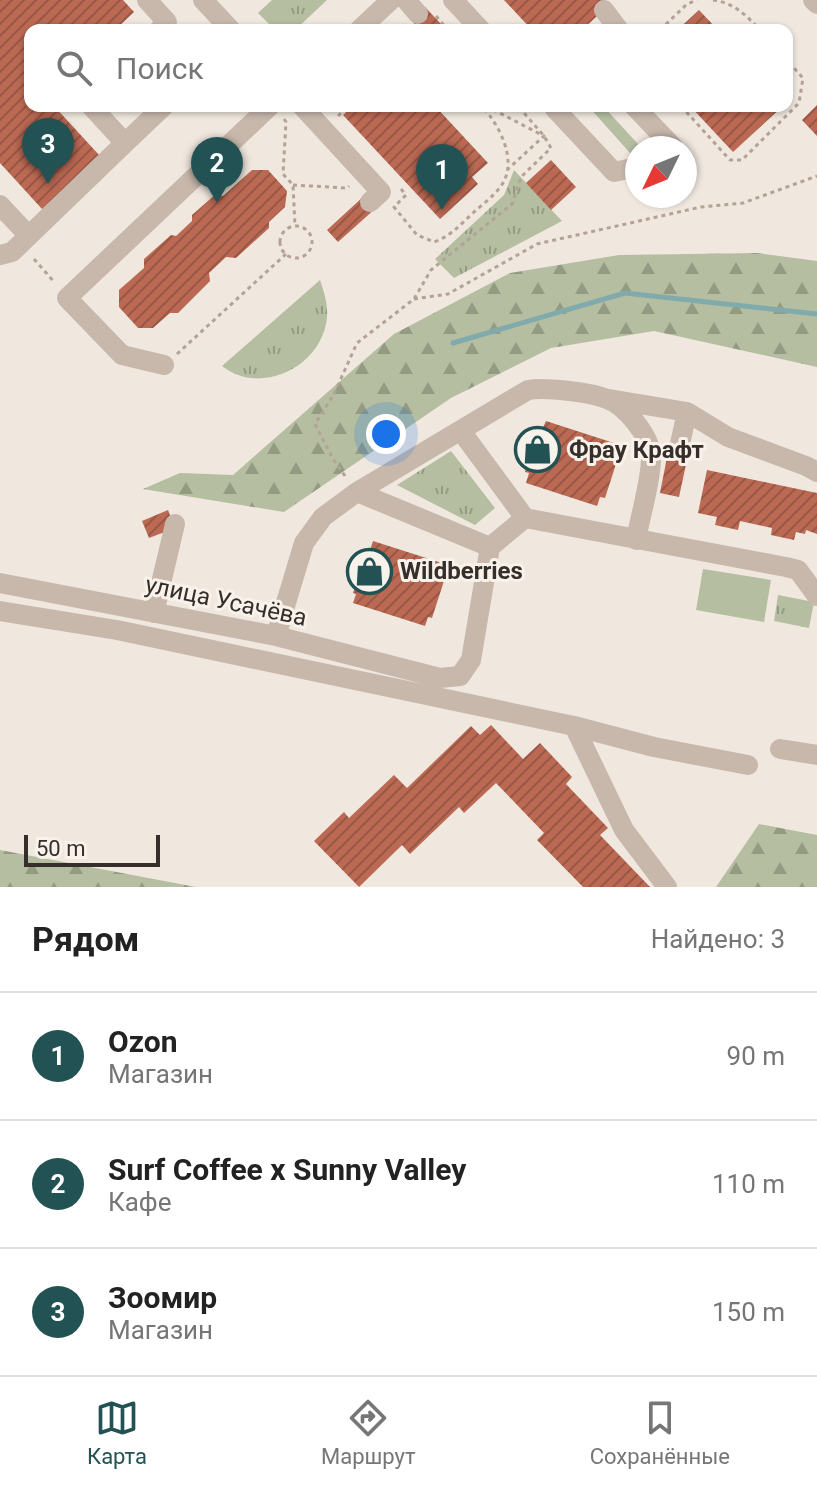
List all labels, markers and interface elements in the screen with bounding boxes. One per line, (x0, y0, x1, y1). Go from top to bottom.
search box (24, 24, 793, 112)
icon: search (52, 46, 96, 90)
text: Поиск (116, 51, 204, 86)
pin: 3 (22, 118, 74, 184)
north arrow (625, 136, 697, 208)
pin: 2 (191, 137, 243, 203)
pin: 1 (416, 144, 468, 210)
your location (366, 414, 406, 454)
shop icon: Фрау Крафт (514, 426, 562, 474)
place label: Фрау Крафт (569, 436, 704, 464)
shop icon: Wildberries (345, 547, 393, 595)
place label: Wildberries (400, 557, 523, 585)
street label: улица Усачёва (143, 570, 309, 632)
scale bar (24, 831, 160, 867)
text: 50 m (36, 836, 85, 861)
text: Рядом (32, 919, 139, 959)
text: Найдено: 3 (651, 924, 785, 954)
text: Ozon (108, 1024, 177, 1059)
text: 1 (51, 1041, 65, 1071)
text: 90 m (727, 1041, 785, 1071)
text: Магазин (108, 1059, 213, 1089)
text: Surf Coffee x Sunny Valley (108, 1152, 466, 1187)
text: 2 (51, 1169, 65, 1199)
text: 110 m (712, 1169, 785, 1199)
text: Кафе (108, 1187, 172, 1217)
text: Зоомир (108, 1280, 217, 1315)
text: 3 (51, 1297, 65, 1327)
text: 150 m (712, 1297, 785, 1327)
text: Магазин (108, 1315, 213, 1345)
tab: Карта (87, 1396, 147, 1469)
tab: Маршрут (321, 1396, 416, 1469)
tab: Сохранённые (590, 1396, 730, 1469)

